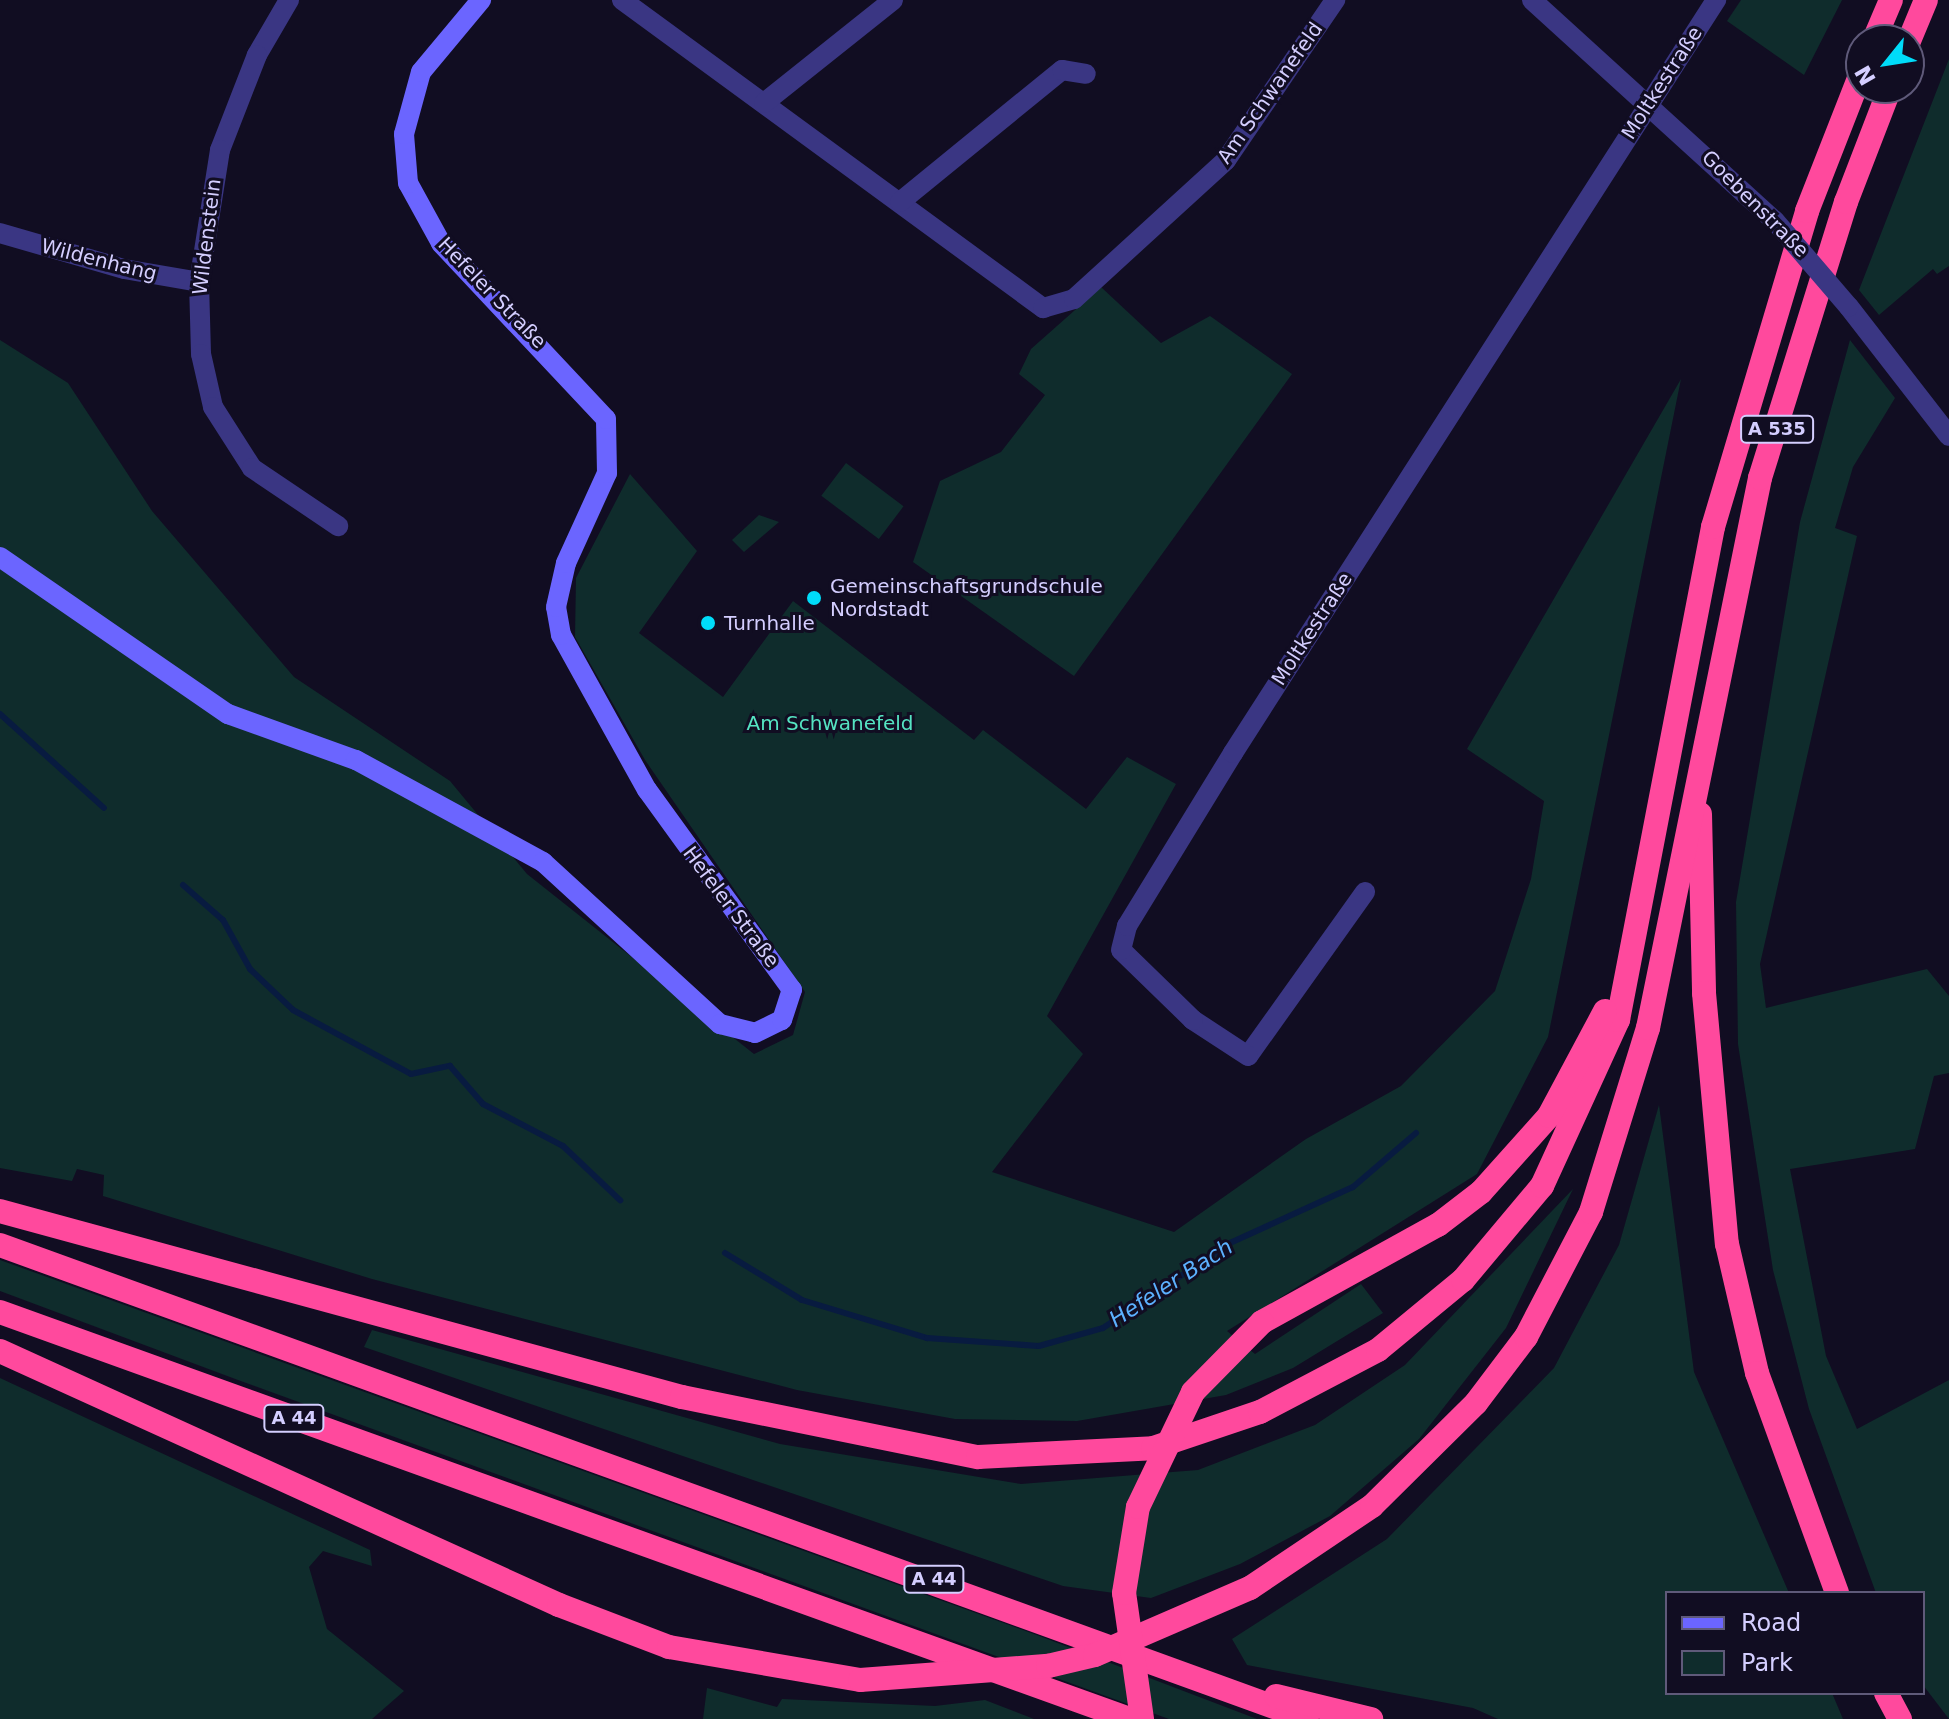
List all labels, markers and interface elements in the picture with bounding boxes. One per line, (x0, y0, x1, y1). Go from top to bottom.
street label: Am Schwanefeld (1212, 18, 1328, 168)
street label: Moltkestraße (1617, 22, 1707, 144)
north arrow (1845, 24, 1925, 104)
text: N (1850, 61, 1881, 89)
street label: Goebenstraße (1697, 146, 1813, 262)
street label: Wildenstein (188, 178, 226, 296)
street label: Hefeler Straße (433, 232, 551, 354)
street label: Wildenhang (39, 234, 159, 286)
road number: A 535 (1739, 415, 1815, 443)
street label: Moltkestraße (1267, 568, 1357, 690)
place label: Gemeinschaftsgrundschule Nordstadt (830, 574, 1103, 621)
marker: Gemeinschaftsgrundschule Nordstadt (805, 589, 823, 607)
place label: Turnhalle (724, 611, 815, 635)
marker: Turnhalle (699, 614, 717, 632)
park label: Am Schwanefeld (746, 711, 914, 735)
street label: Hefeler Straße (678, 842, 784, 972)
water label: Hefeler Bach (1104, 1233, 1238, 1333)
road number: A 44 (262, 1404, 326, 1432)
road number: A 44 (902, 1565, 966, 1593)
legend (1665, 1591, 1925, 1695)
text: Road (1741, 1609, 1801, 1637)
text: Park (1741, 1649, 1793, 1677)

